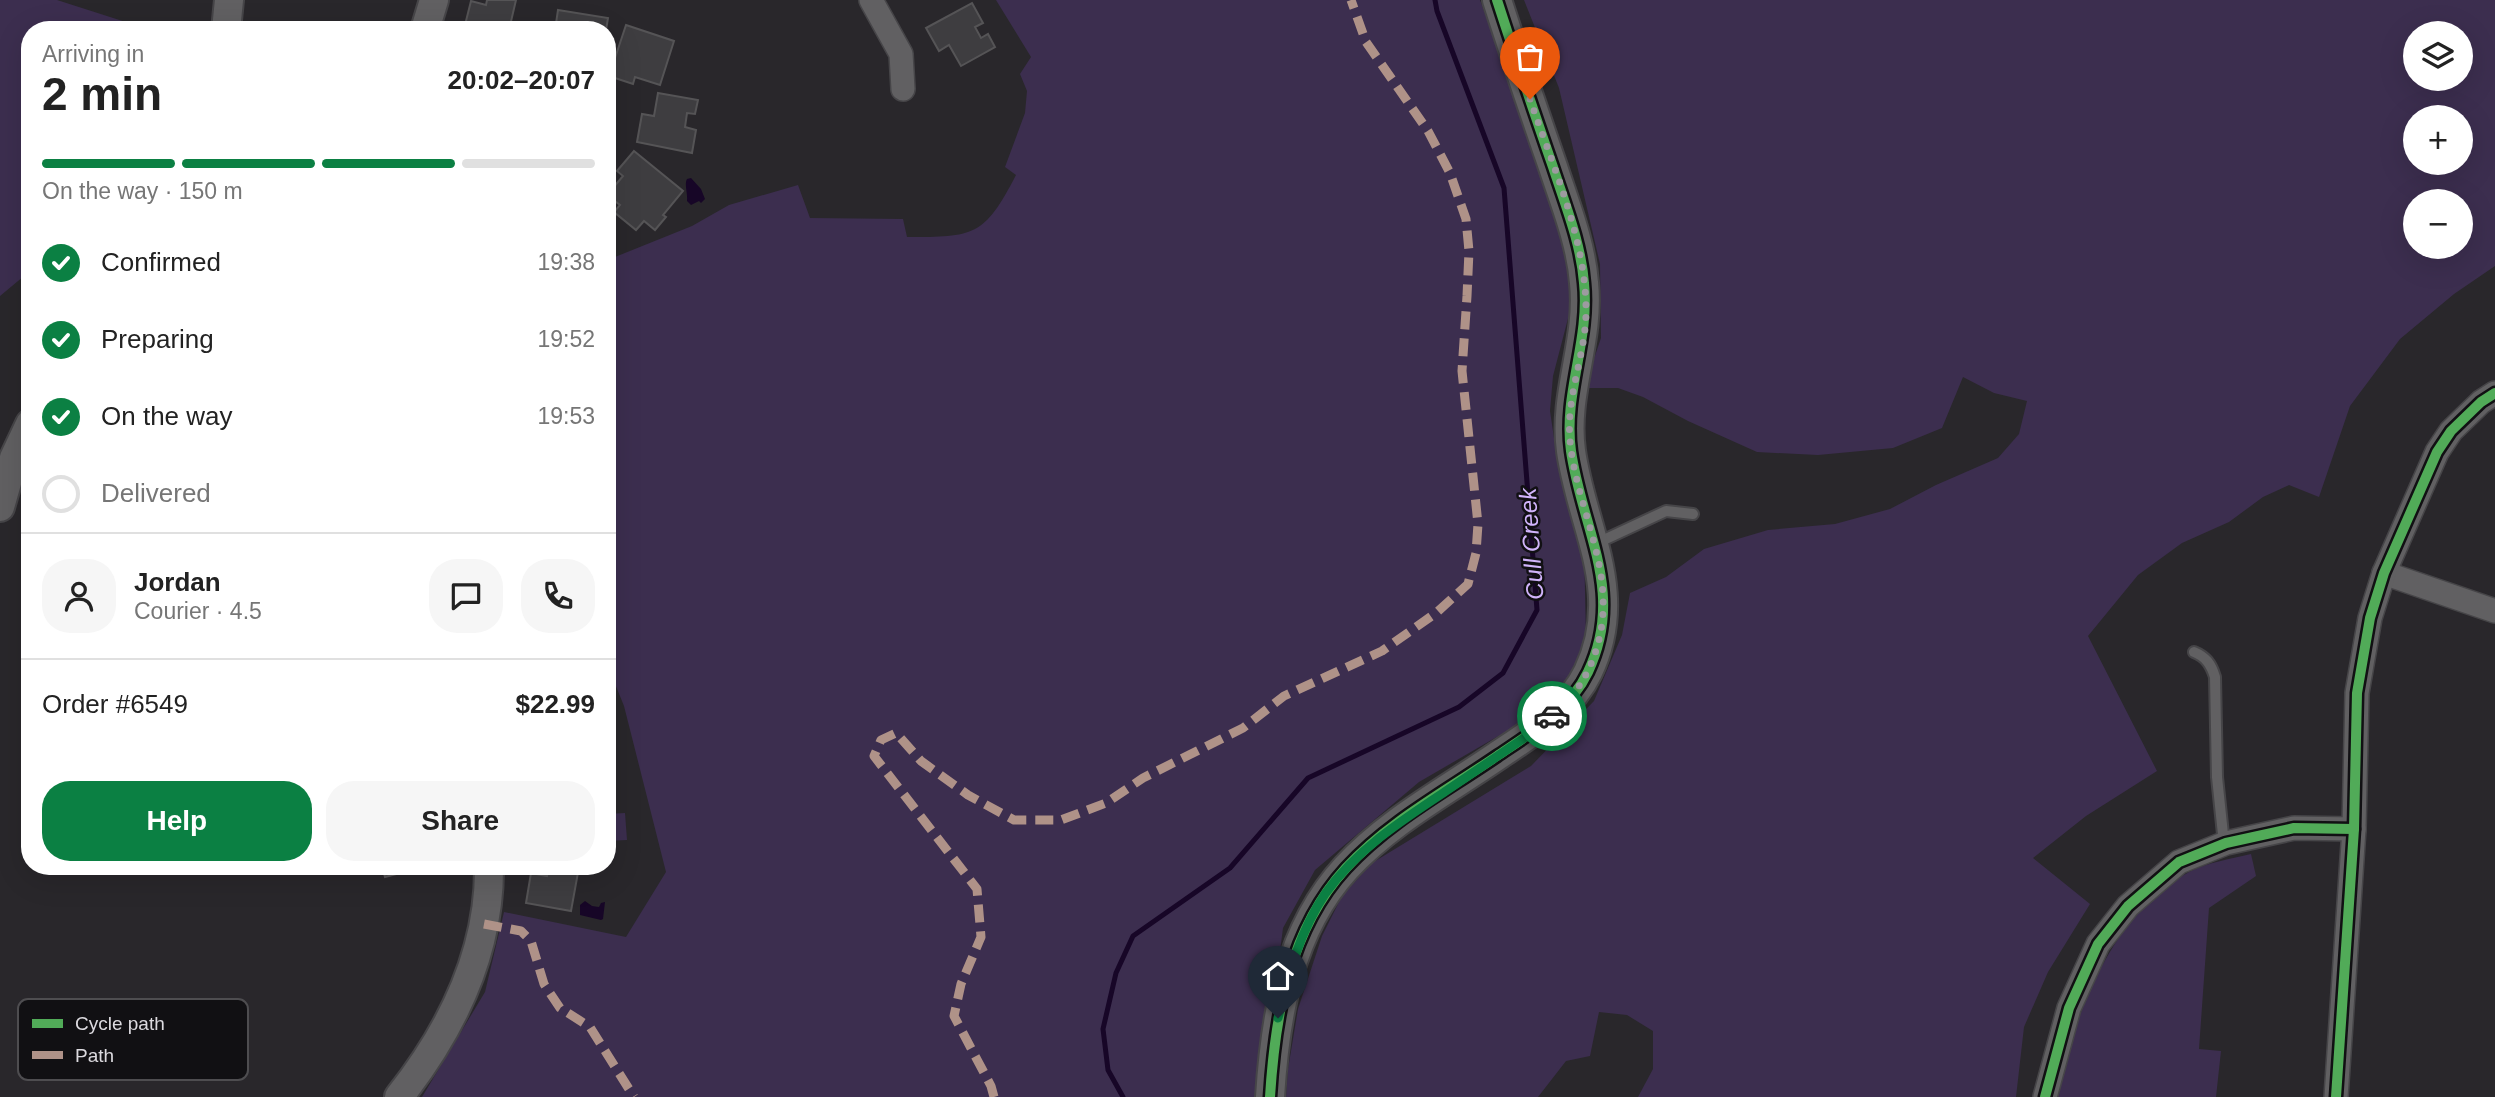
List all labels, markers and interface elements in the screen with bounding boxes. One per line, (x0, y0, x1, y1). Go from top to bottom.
map controls (2403, 21, 2473, 259)
button: layers (2403, 21, 2473, 91)
pin (1500, 27, 1560, 99)
icon: bag (1511, 38, 1549, 76)
text: Arriving in (42, 41, 144, 67)
text: 20:02–20:07 (448, 65, 595, 95)
text: 2 min (42, 68, 162, 120)
button: + (2403, 105, 2473, 175)
text: On the way · 150 m (42, 178, 243, 204)
button: − (2403, 189, 2473, 259)
icon: check (42, 244, 80, 282)
text: Confirmed (101, 247, 221, 277)
text: 19:38 (537, 249, 595, 275)
icon: check (42, 321, 80, 359)
text: Preparing (101, 324, 214, 354)
text: 19:52 (537, 326, 595, 352)
icon: check (42, 398, 80, 436)
text: On the way (101, 401, 233, 431)
text: 19:53 (537, 403, 595, 429)
text: Delivered (101, 478, 211, 508)
water label: Cull Creek (1513, 485, 1548, 601)
button: person (42, 559, 116, 633)
button: chat (429, 559, 503, 633)
button: phone (521, 559, 595, 633)
text: Jordan (134, 567, 221, 597)
text: Courier · 4.5 (134, 598, 262, 624)
courier (1517, 681, 1587, 751)
text: Order #6549 (42, 689, 188, 719)
text: $22.99 (515, 689, 595, 719)
icon: car (1533, 697, 1571, 735)
button: Help (42, 781, 312, 861)
button: Share (326, 781, 595, 861)
pin (1248, 946, 1308, 1018)
icon: home (1259, 957, 1297, 995)
legend (18, 999, 248, 1080)
text: Cycle path (75, 1013, 165, 1034)
text: Path (75, 1045, 114, 1066)

